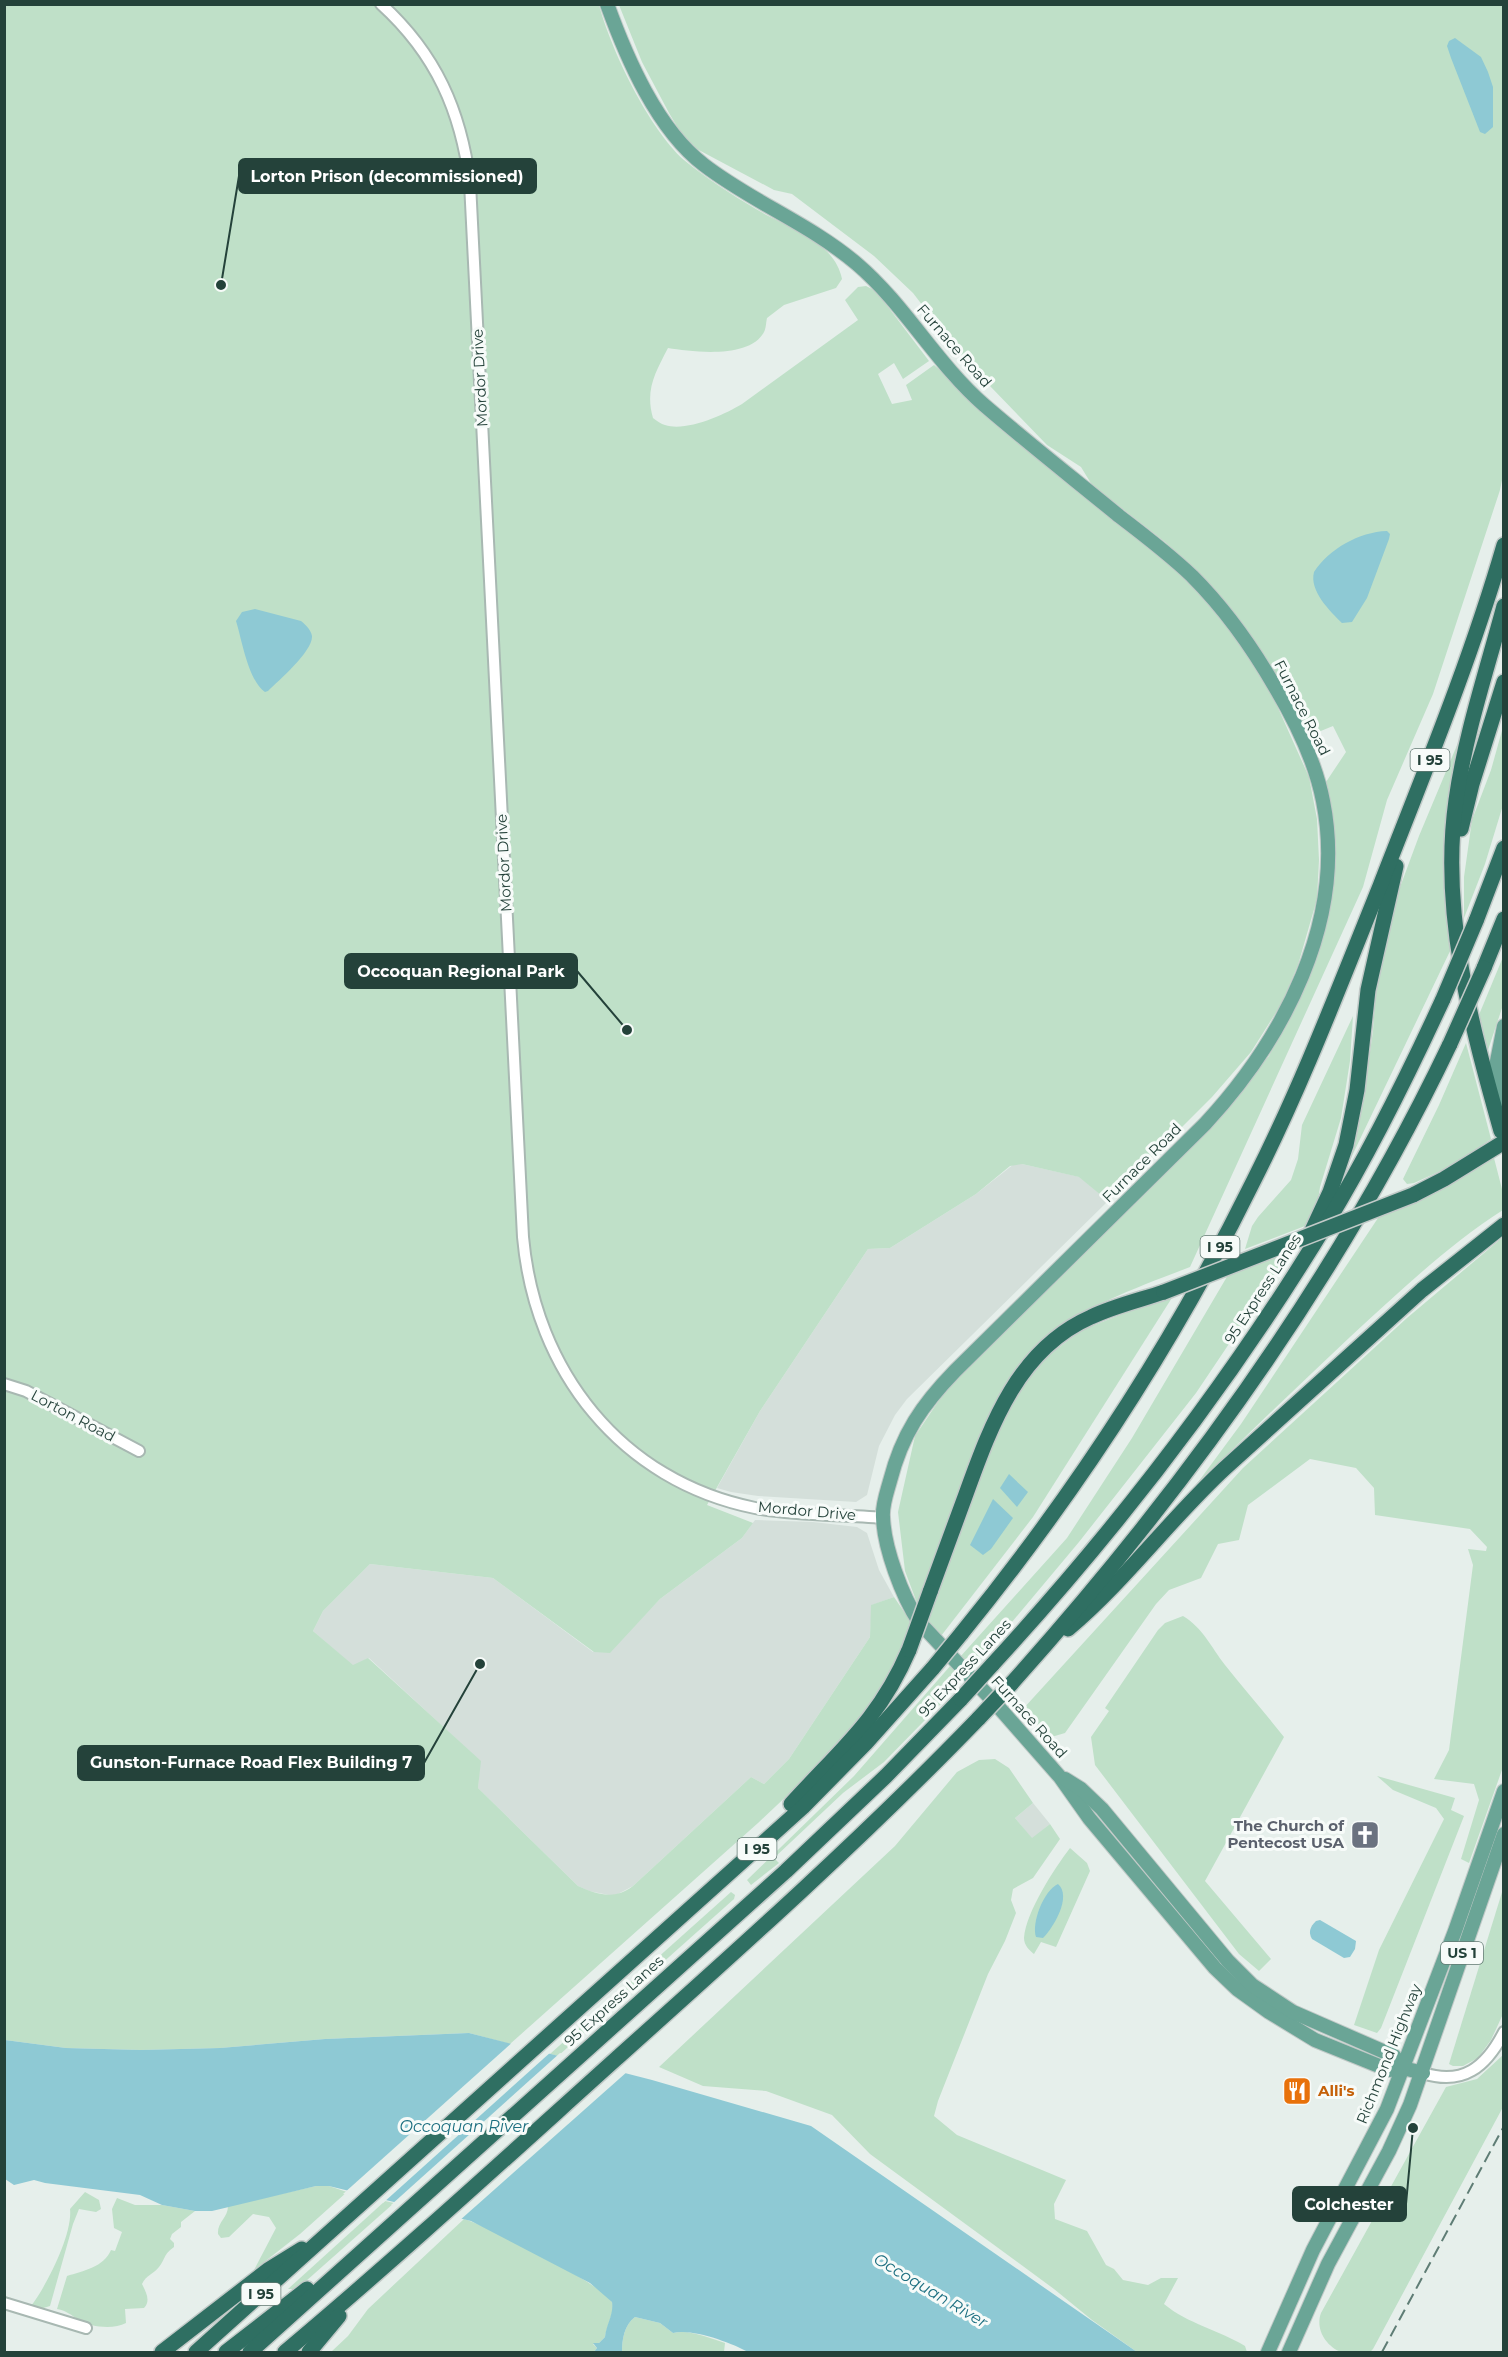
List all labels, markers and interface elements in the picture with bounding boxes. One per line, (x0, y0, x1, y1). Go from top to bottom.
callout: Lorton Prison (decommissioned) (239, 159, 536, 193)
text: Lorton Prison (decommissioned) (250, 167, 524, 186)
street label: Furnace Road (913, 300, 996, 391)
street label: Mordor Drive (467, 328, 492, 428)
street label: Furnace Road (1270, 657, 1335, 759)
road number: I 95 (1410, 749, 1450, 771)
street label: Mordor Drive (491, 813, 516, 913)
callout: Occoquan Regional Park (345, 954, 577, 988)
text: Occoquan Regional Park (357, 962, 565, 981)
street label: Furnace Road (1098, 1119, 1185, 1206)
street label: 95 Express Lanes (1220, 1230, 1305, 1347)
road number: I 95 (1200, 1236, 1240, 1258)
street label: Lorton Road (28, 1385, 119, 1446)
street label: Mordor Drive (757, 1497, 857, 1524)
street label: 95 Express Lanes (914, 1615, 1015, 1721)
street label: Furnace Road (987, 1671, 1071, 1762)
callout: Gunston-Furnace Road Flex Building 7 (78, 1746, 424, 1780)
text: Gunston-Furnace Road Flex Building 7 (90, 1753, 412, 1772)
place label: The Church of Pentecost USA (1227, 1816, 1345, 1852)
church icon: The Church of Pentecost USA (1349, 1819, 1381, 1851)
road number: I 95 (738, 1838, 777, 1860)
road number: US 1 (1441, 1942, 1483, 1964)
street label: 95 Express Lanes (560, 1951, 667, 2050)
street label: Richmond Highway (1352, 1980, 1426, 2126)
restaurant icon: Alli's (1281, 2075, 1313, 2107)
place label: Alli's (1317, 2081, 1354, 2100)
water label: Occoquan River (399, 2117, 529, 2136)
callout: Colchester (1293, 2187, 1406, 2221)
text: Colchester (1304, 2195, 1394, 2214)
water label: Occoquan River (871, 2249, 991, 2332)
road number: I 95 (242, 2283, 280, 2305)

